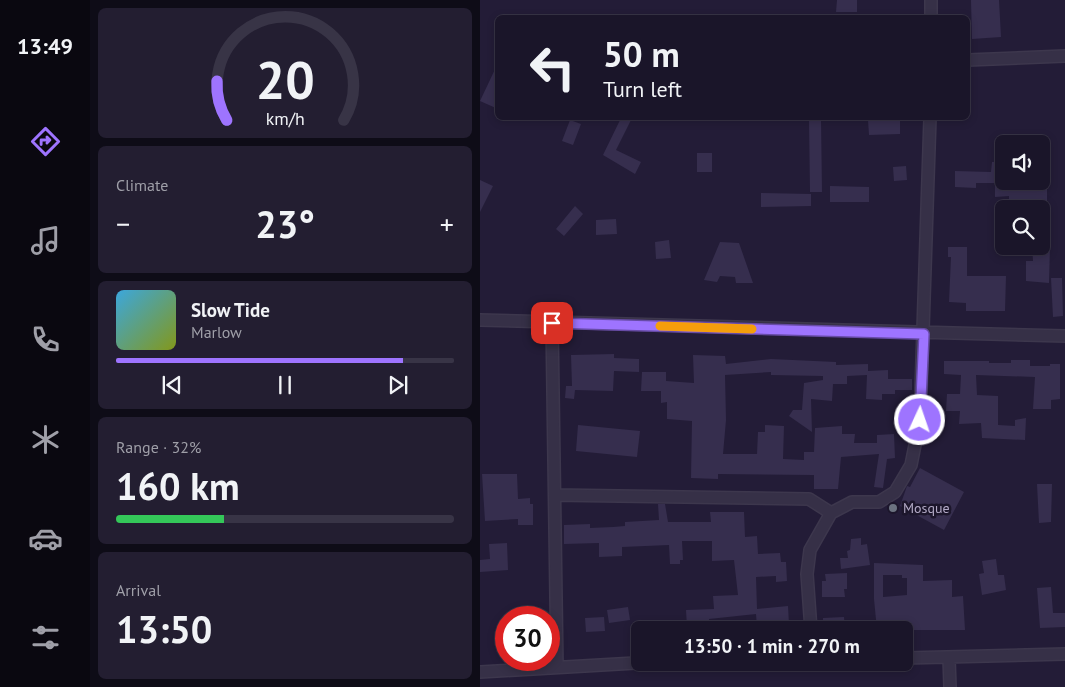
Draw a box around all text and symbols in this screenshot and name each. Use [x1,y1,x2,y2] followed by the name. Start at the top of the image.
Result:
[603,31,680,77] text: 50 m
[17,32,73,60] text: 13:49
[520,35,585,100] icon: left
[256,46,314,113] text: 20
[603,75,682,103] text: Turn left
[265,107,305,130] text: km/h
[28,124,63,159] icon: directions
[995,135,1050,255] map controls
[995,135,1050,190] button: sound
[116,175,168,195] text: Climate
[255,199,315,248] text: 23°
[995,200,1050,255] button: search
[116,205,130,242] text: −
[440,205,454,242] text: +
[28,223,63,258] icon: music
[191,298,270,322] text: Slow Tide
[531,302,573,344] pin
[538,309,566,337] icon: arrive
[28,322,63,357] icon: phone
[191,322,242,342] text: Marlow
[158,371,186,399] icon: previous
[271,371,299,399] icon: pause
[384,371,412,399] icon: next
[893,393,945,445] position arrow
[28,422,63,457] icon: climate
[116,437,201,457] text: Range · 32%
[116,461,240,510] text: 160 km
[903,499,950,517] place label: Mosque
[887,502,899,514] marker: Mosque
[28,521,63,556] icon: car
[116,580,161,600] text: Arrival
[116,604,212,653] text: 13:50
[495,606,560,671] speed limit sign: 30
[28,620,63,655] icon: filters
[684,634,860,658] text: 13:50 · 1 min · 270 m

